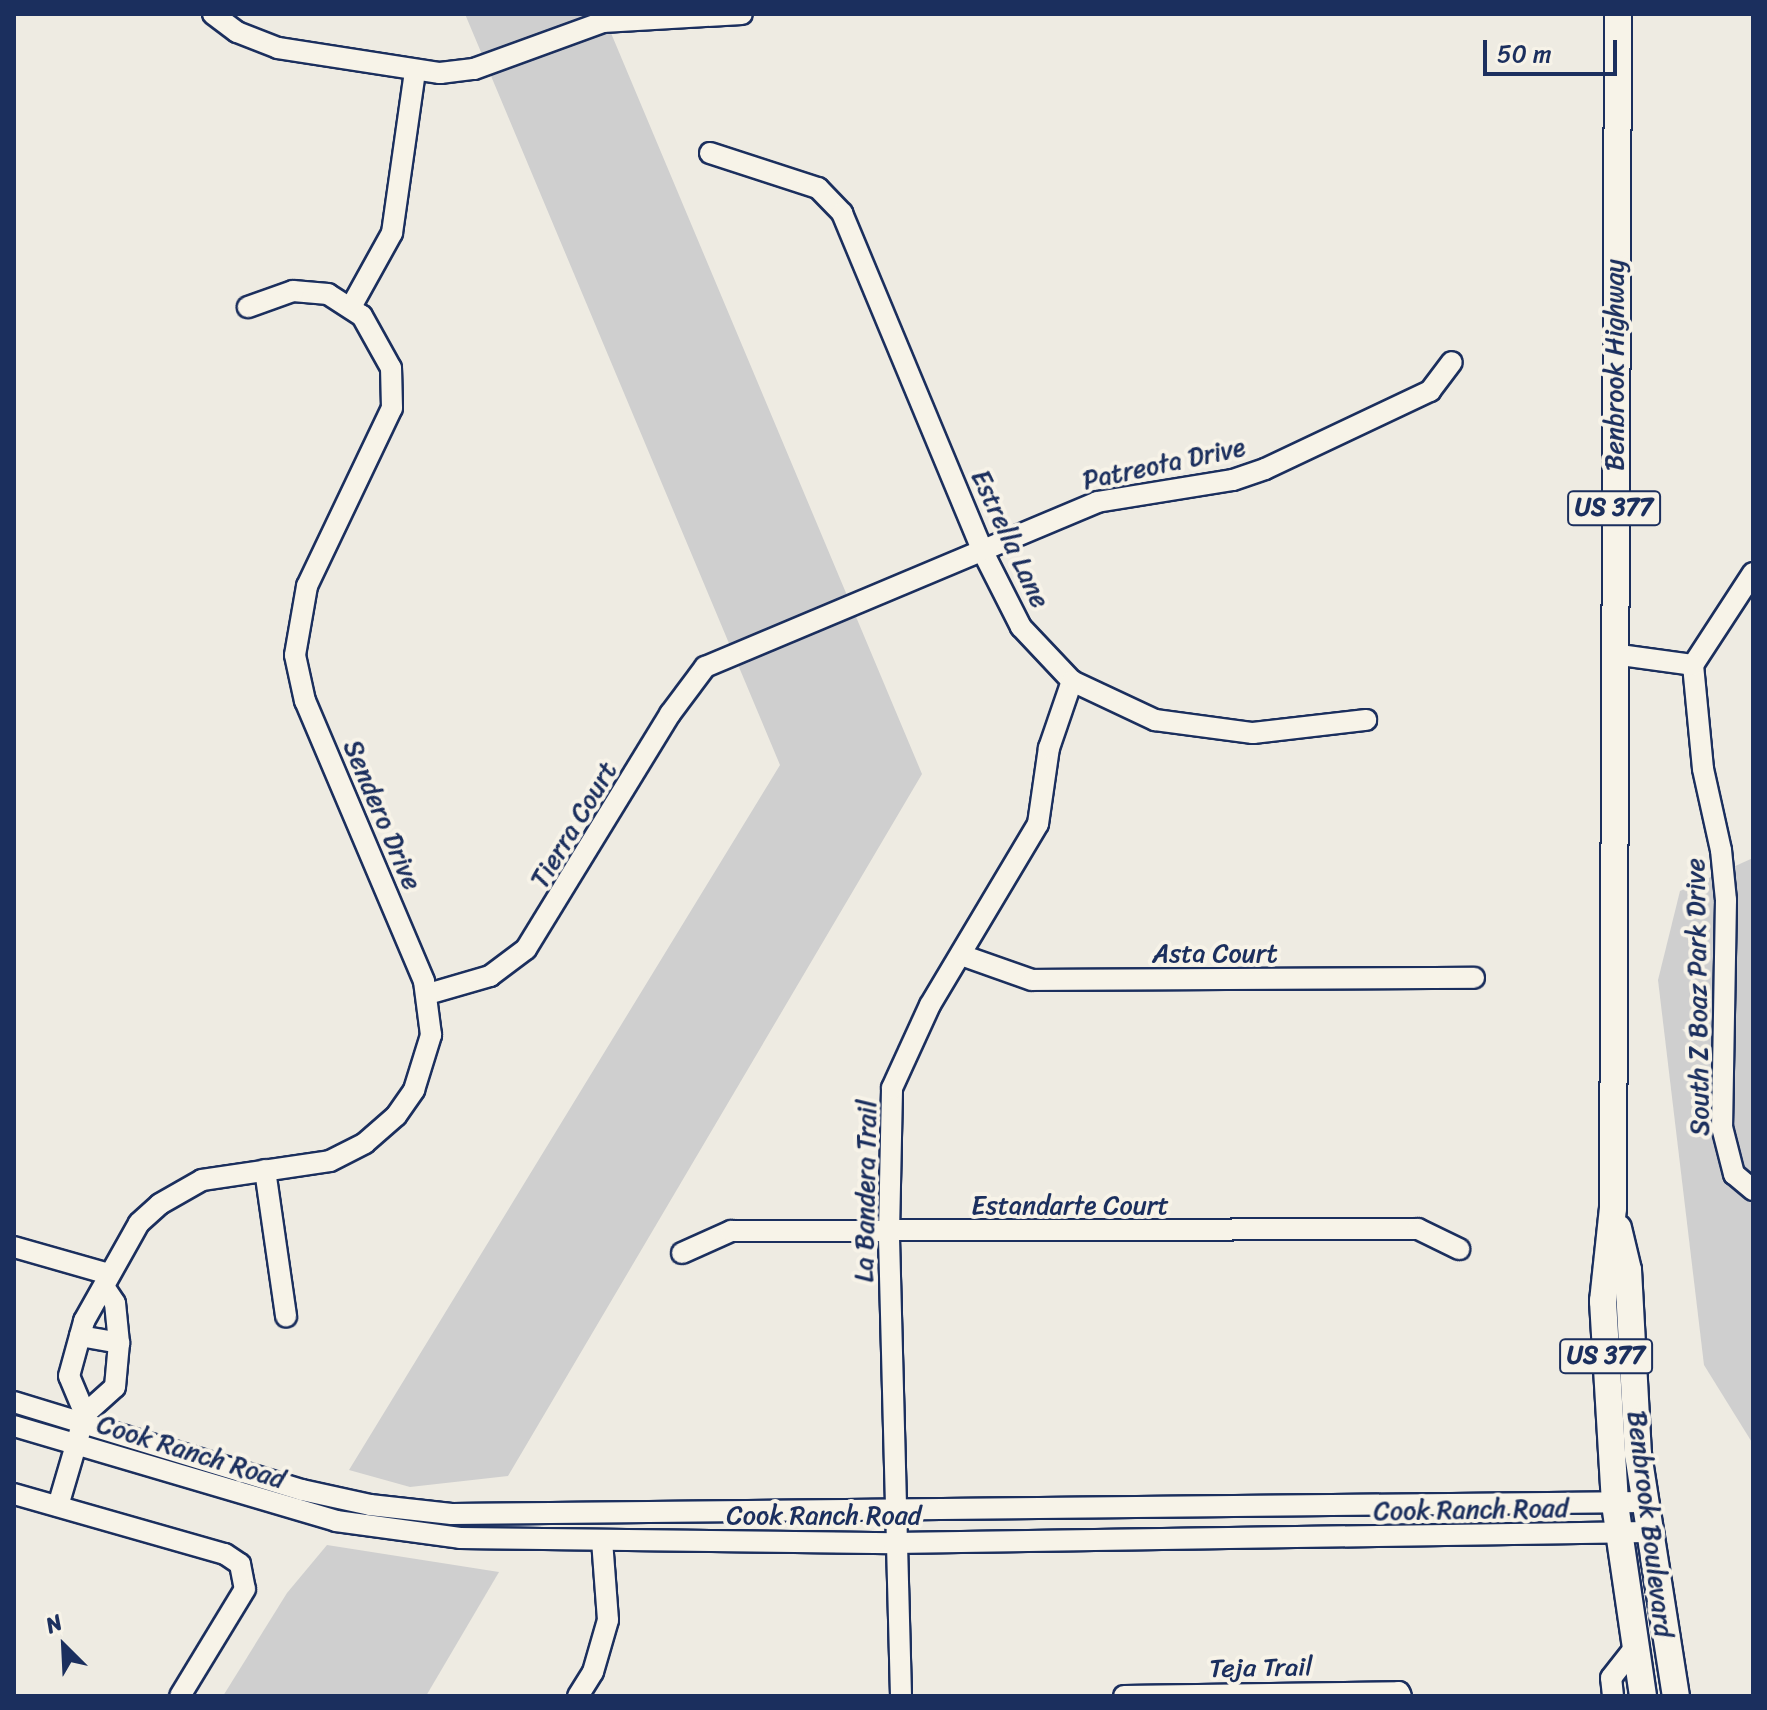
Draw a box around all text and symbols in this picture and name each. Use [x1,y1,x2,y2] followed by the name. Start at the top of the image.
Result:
[1487,24,1621,74] scale bar
[1497,33,1552,75] text: 50 m
[1599,259,1631,471] street label: Benbrook Highway
[1079,431,1249,497] street label: Patreota Drive
[964,465,1056,613] street label: Estrella Lane
[1566,488,1662,528] road number: US 377
[336,735,428,895] street label: Sendero Drive
[524,756,624,894] street label: Tierra Court
[1680,858,1716,1136] street label: South Z Boaz Park Drive
[1152,938,1278,970] street label: Asta Court
[849,1099,883,1283] street label: La Bandera Trail
[971,1190,1169,1222] street label: Estandarte Court
[1558,1336,1654,1376] road number: US 377
[93,1409,289,1495] street label: Cook Ranch Road
[1621,1409,1679,1639] street label: Benbrook Boulevard
[1373,1493,1569,1527] street label: Cook Ranch Road
[726,1500,922,1532] street label: Cook Ranch Road
[39,1603,69,1645] text: N
[24,1606,104,1686] north arrow
[1209,1651,1313,1685] street label: Teja Trail

